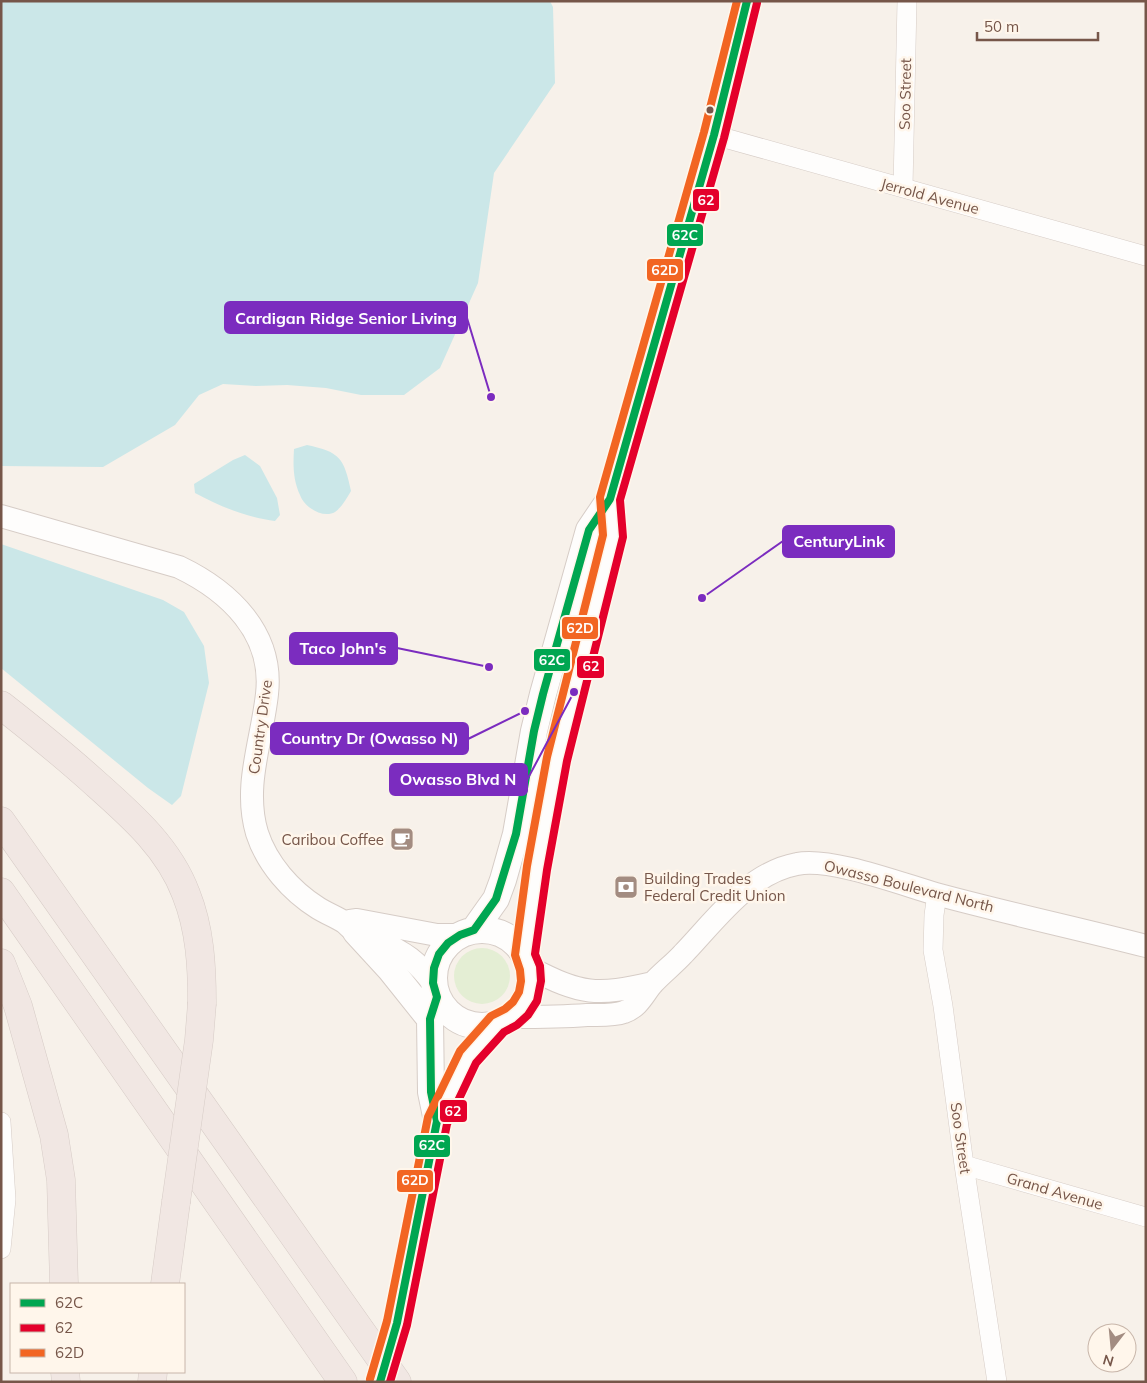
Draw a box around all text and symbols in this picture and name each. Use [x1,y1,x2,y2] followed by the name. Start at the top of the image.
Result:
[977,10,1098,42] scale bar
[984,17,1019,36] text: 50 m
[895,58,915,130] street label: Soo Street
[705,105,715,115] unlabelled marker
[879,174,981,218] street label: Jerrold Avenue
[692,188,720,212] line badge: 62
[698,191,714,209] text: 62
[666,223,704,247] line badge: 62C
[672,226,698,244] text: 62C
[646,258,684,282] line badge: 62D
[651,261,679,279] text: 62D
[225,302,467,333] callout: Cardigan Ridge Senior Living
[235,308,457,328] text: Cardigan Ridge Senior Living
[783,526,894,557] callout: CenturyLink
[793,531,886,551] text: CenturyLink
[561,616,599,640] line badge: 62D
[566,619,594,637] text: 62D
[290,633,397,664] callout: Taco John's
[300,638,386,658] text: Taco John's
[533,648,571,672] line badge: 62C
[539,651,565,669] text: 62C
[576,655,605,679] line badge: 62
[583,657,599,675] text: 62
[244,679,276,775] street label: Country Drive
[271,723,468,754] callout: Country Dr (Owasso N)
[281,728,459,748] text: Country Dr (Owasso N)
[390,764,527,795] callout: Owasso Blvd N
[400,769,516,789] text: Owasso Blvd N
[389,826,415,852] cafe icon: Caribou Coffee
[282,830,384,849] place label: Caribou Coffee
[822,856,996,916] street label: Owasso Boulevard North
[644,869,786,905] place label: Building Trades Federal Credit Union
[613,874,639,900] bank icon: Building Trades Federal Credit Union
[439,1099,468,1123] line badge: 62
[947,1101,975,1175] street label: Soo Street
[445,1102,461,1120] text: 62
[413,1134,451,1158] line badge: 62C
[419,1136,445,1154] text: 62C
[1005,1168,1105,1214] street label: Grand Avenue
[396,1169,434,1193] line badge: 62D
[401,1171,429,1189] text: 62D
[10,1283,185,1373] legend
[55,1293,83,1312] text: 62C
[55,1318,73,1337] text: 62
[1087,1323,1137,1373] north arrow
[55,1343,84,1362] text: 62D
[1101,1350,1116,1371] text: N

